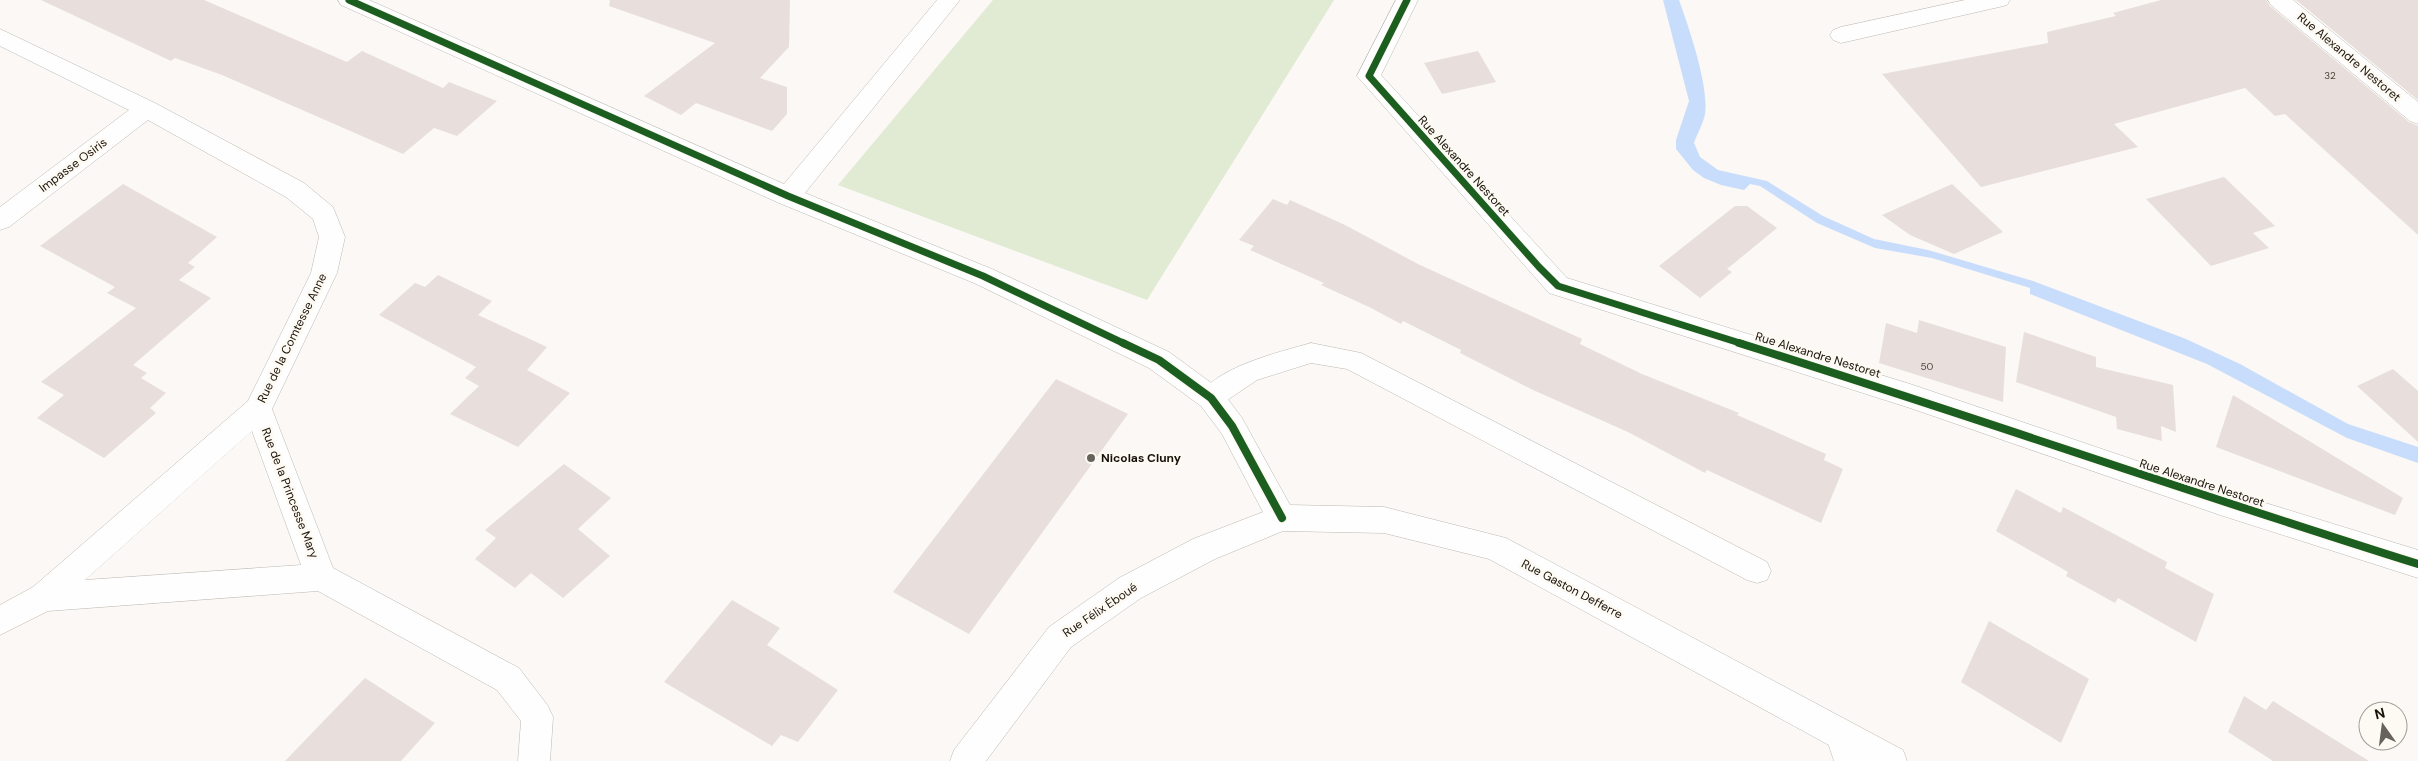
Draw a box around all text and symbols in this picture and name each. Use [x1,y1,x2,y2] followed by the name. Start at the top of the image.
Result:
[2294,9,2404,105] street label: Rue Alexandre Nestoret
[2324,69,2336,82] house number: 32
[1414,112,1514,220] street label: Rue Alexandre Nestoret
[36,134,110,196] street label: Impasse Osiris
[254,270,330,405] street label: Rue de la Comtesse Anne
[1753,328,1883,382] street label: Rue Alexandre Nestoret
[1921,360,1934,373] house number: 50
[258,425,322,561] street label: Rue de la Princesse Mary
[1101,450,1182,466] place label: Nicolas Cluny
[1085,452,1097,464] marker: Nicolas Cluny
[2138,455,2267,511] street label: Rue Alexandre Nestoret
[1519,556,1626,623] street label: Rue Gaston Defferre
[1060,579,1141,641] street label: Rue Félix Éboué
[2358,701,2408,751] north arrow
[2373,703,2387,723] text: N

